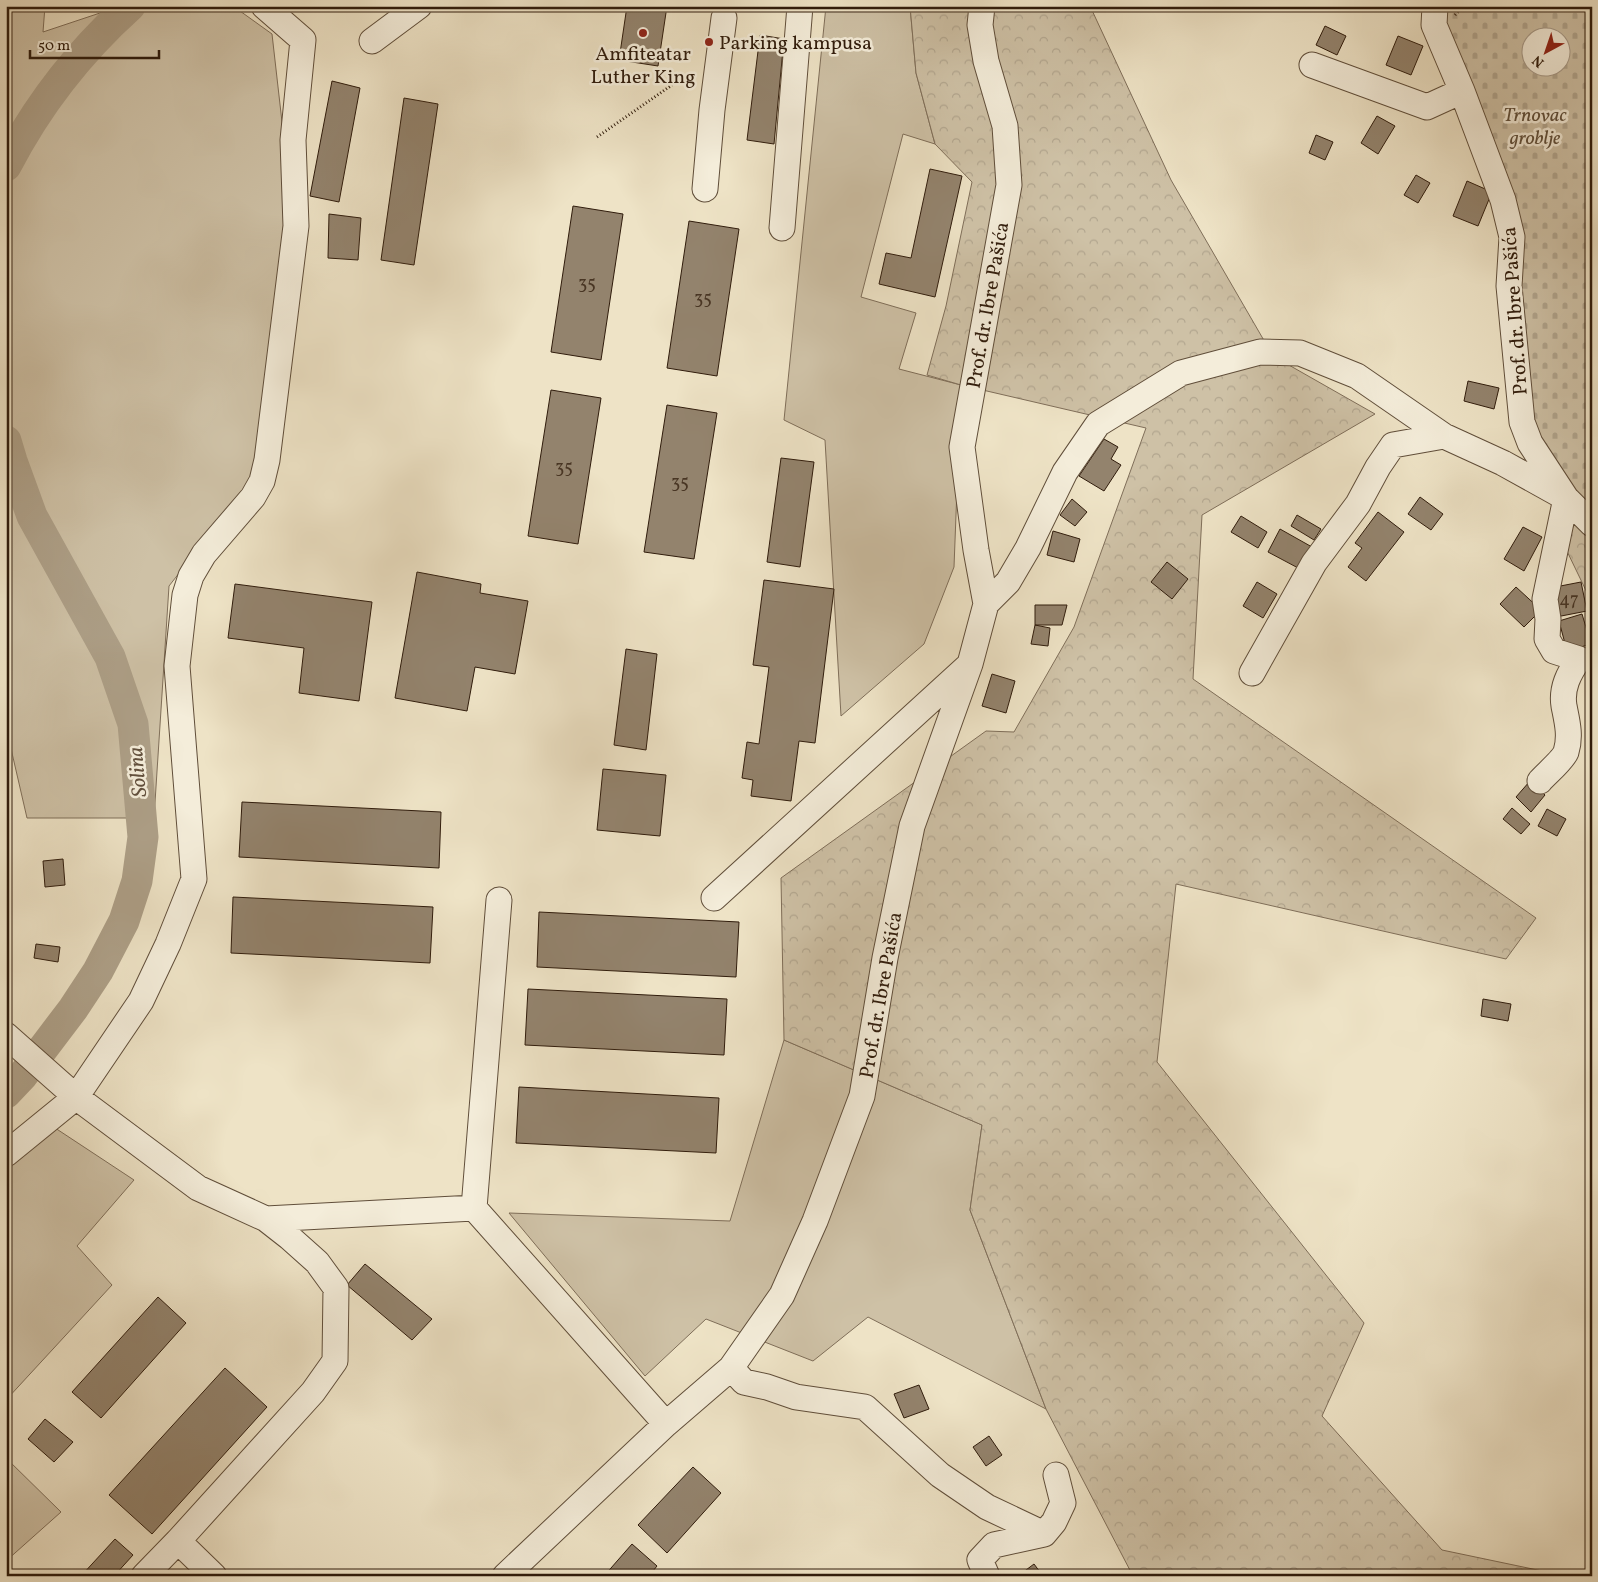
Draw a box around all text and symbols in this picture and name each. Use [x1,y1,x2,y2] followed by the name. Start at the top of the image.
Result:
[637,27,649,39] marker: Amfiteatar Luther King
[30,28,159,60] scale bar
[1520,28,1570,78] north arrow
[719,30,872,58] place label: Parking kampusa
[38,36,70,57] text: 50 m
[703,36,715,48] marker: Parking kampusa
[590,41,696,92] place label: Amfiteatar Luther King
[1529,50,1549,71] text: N
[1503,102,1567,153] park label: Trnovac groblje
[961,220,1017,391] street label: Prof. dr. Ibre Pašića
[1496,226,1536,396] street label: Prof. dr. Ibre Pašića
[578,272,596,297] house number: 35
[694,287,712,312] house number: 35
[555,456,573,481] house number: 35
[671,471,689,496] house number: 35
[1559,588,1579,613] house number: 47
[122,745,155,798] water label: Solina
[854,910,910,1081] street label: Prof. dr. Ibre Pašića

